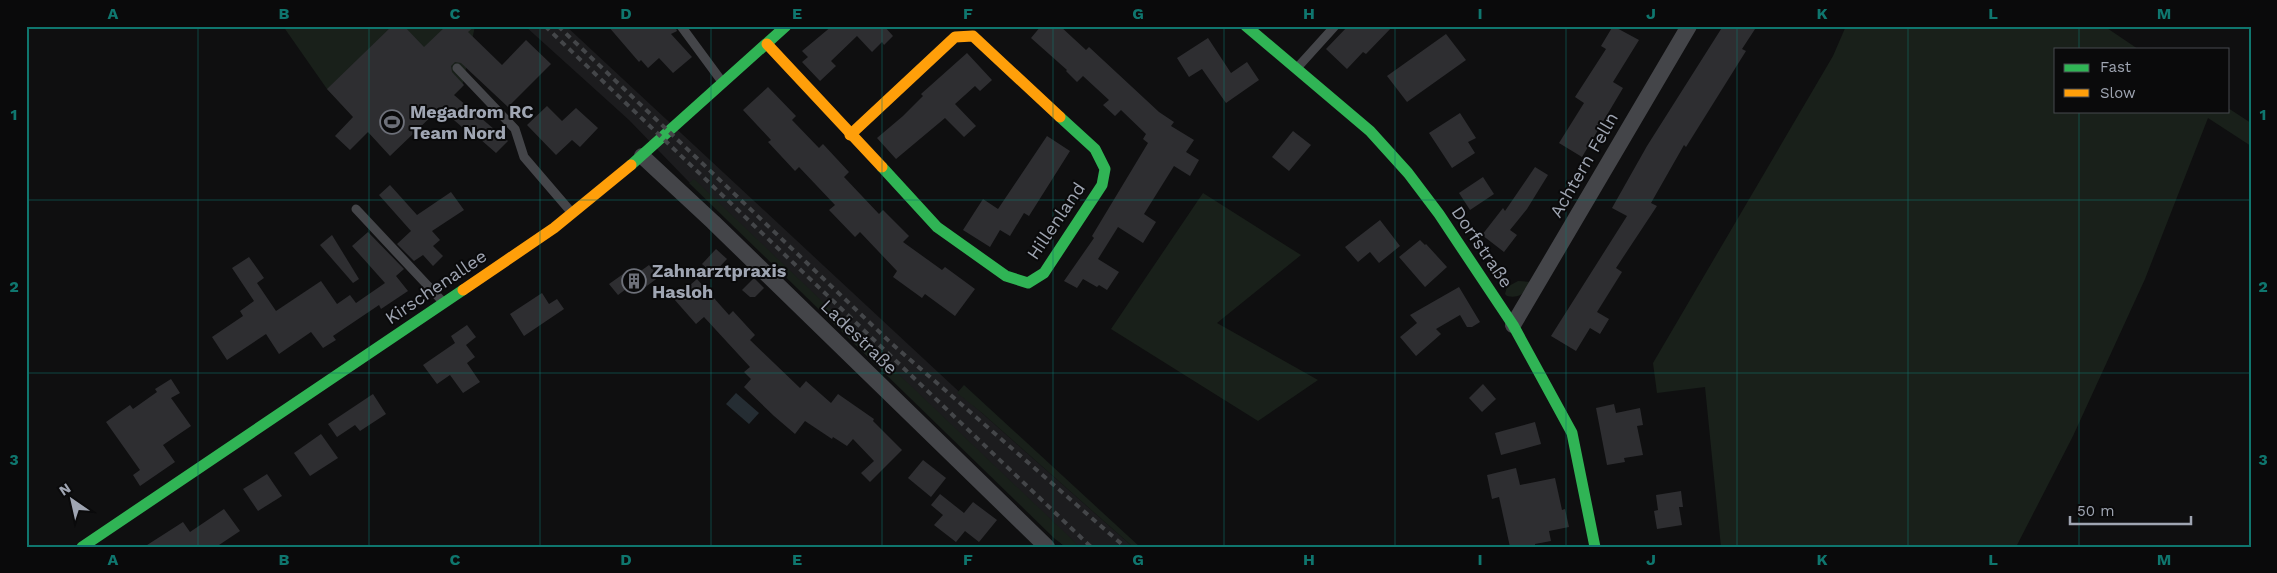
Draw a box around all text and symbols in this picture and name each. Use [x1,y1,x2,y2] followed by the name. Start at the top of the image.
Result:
[108,4,119,23] text: A
[279,4,290,23] text: B
[450,4,461,23] text: C
[620,4,632,23] text: D
[792,4,802,23] text: E
[963,4,973,23] text: F
[1132,4,1144,23] text: G
[1303,4,1315,23] text: H
[1477,4,1483,23] text: I
[1646,4,1656,23] text: J
[1816,4,1828,23] text: K
[1988,4,1998,23] text: L
[2157,4,2171,23] text: M
[2054,48,2230,112] legend
[2100,58,2132,76] text: Fast
[2100,84,2136,102] text: Slow
[410,101,534,143] place label: Megadrom RC Team Nord
[11,105,17,124] text: 1
[2260,105,2266,124] text: 1
[1545,108,1622,221] street label: Achtern Felln
[379,109,405,135] sports icon: Megadrom RC Team Nord
[1022,178,1089,263] street label: Hillenland
[1447,202,1517,292] street label: Dorfstraße
[381,245,490,328] street label: Kirschenallee
[652,260,787,302] place label: Zahnarztpraxis Hasloh
[621,268,647,294] building icon: Zahnarztpraxis Hasloh
[9,277,19,296] text: 2
[2258,277,2268,296] text: 2
[817,295,902,378] street label: Ladestraße
[9,450,19,469] text: 3
[2258,450,2268,469] text: 3
[48,476,98,526] north arrow
[56,480,74,499] text: N
[2070,493,2191,525] scale bar
[2077,502,2114,520] text: 50 m
[108,550,119,569] text: A
[279,550,290,569] text: B
[450,550,461,569] text: C
[620,550,632,569] text: D
[792,550,802,569] text: E
[963,550,973,569] text: F
[1132,550,1144,569] text: G
[1303,550,1315,569] text: H
[1477,550,1483,569] text: I
[1646,550,1656,569] text: J
[1816,550,1828,569] text: K
[1988,550,1998,569] text: L
[2157,550,2171,569] text: M

